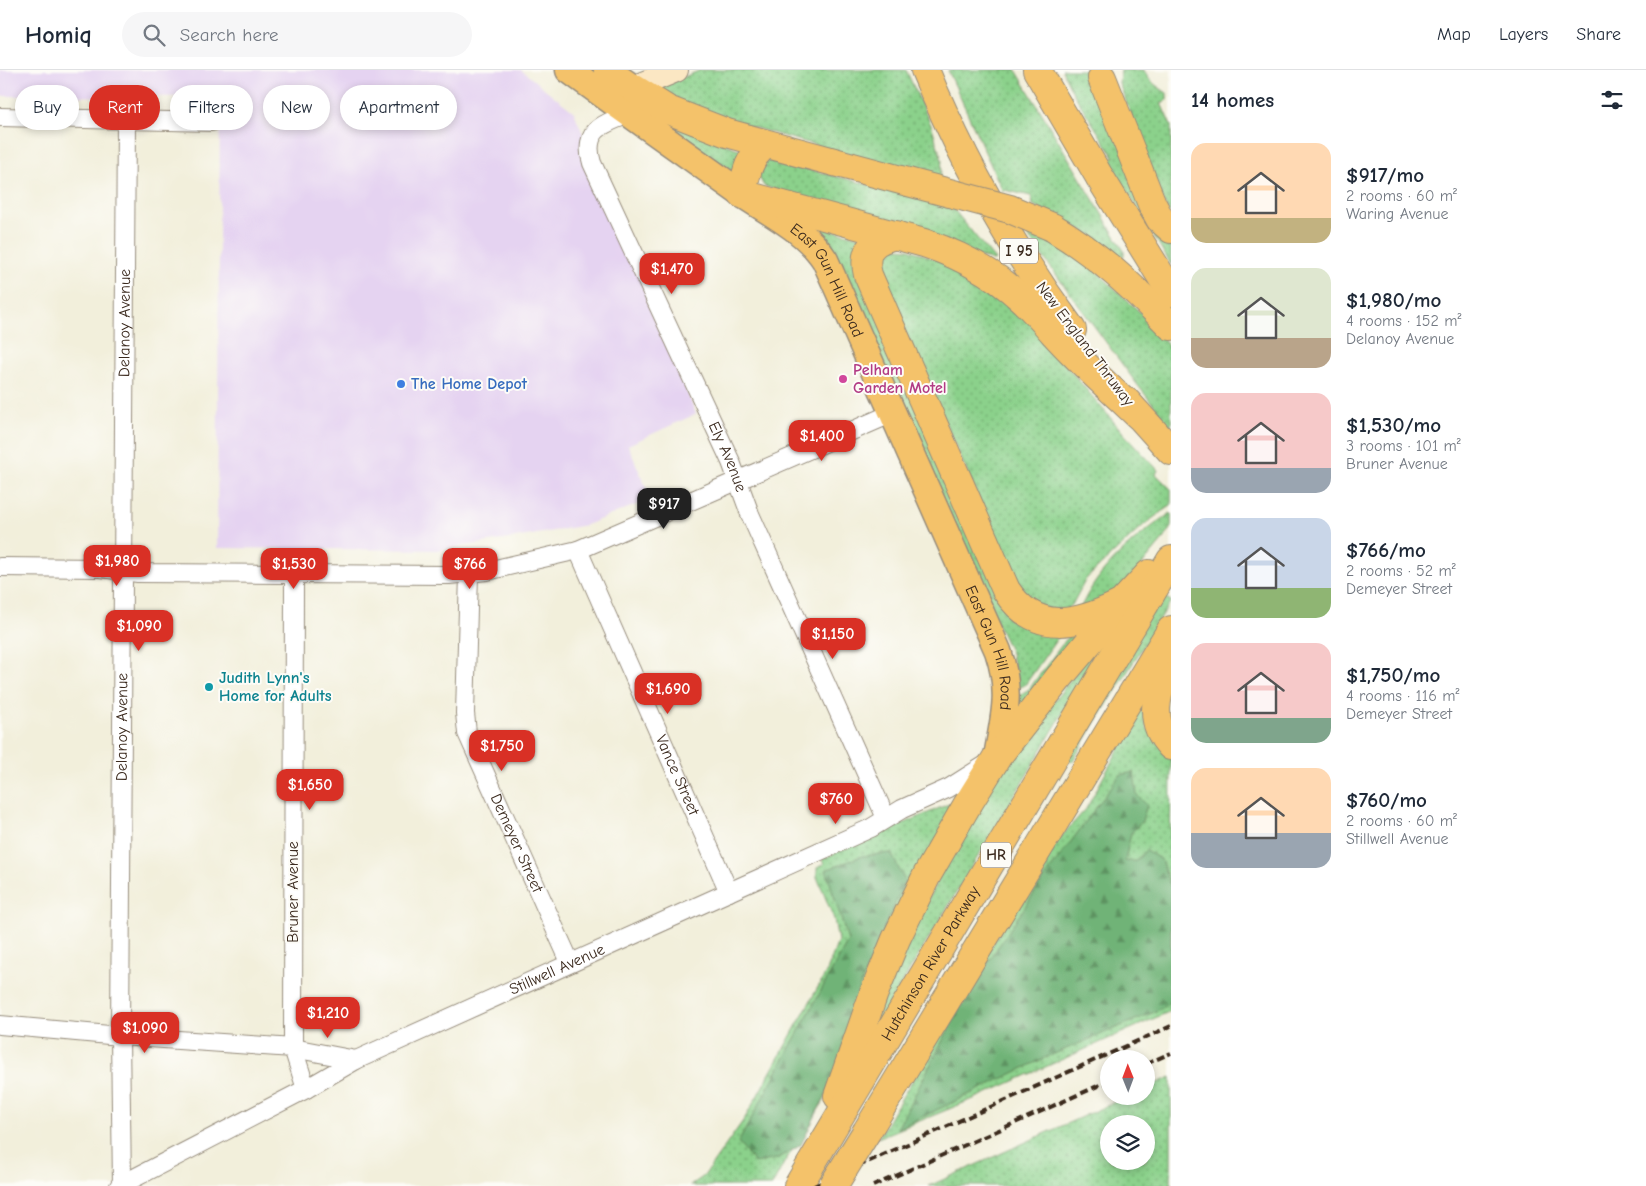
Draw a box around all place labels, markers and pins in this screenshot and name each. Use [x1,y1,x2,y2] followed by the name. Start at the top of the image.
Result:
[631,252,713,295] pin: $1,470
[853,361,947,397] place label: Pelham Garden Motel
[837,373,849,385] marker: Pelham Garden Motel
[411,375,528,393] place label: The Home Depot
[395,378,407,390] marker: The Home Depot
[781,420,863,462] pin: $1,400
[634,488,694,530] pin: $917
[76,544,158,587] pin: $1,980
[253,548,335,590] pin: $1,530
[440,548,500,590] pin: $766
[98,610,180,652] pin: $1,090
[792,618,874,660] pin: $1,150
[219,669,332,705] place label: Judith Lynn's Home for Adults
[627,672,709,715] pin: $1,690
[203,681,215,693] marker: Judith Lynn's Home for Adults
[461,730,543,772] pin: $1,750
[269,768,351,811] pin: $1,650
[806,782,866,825] pin: $760
[287,996,369,1039] pin: $1,210
[104,1012,186,1054] pin: $1,090

